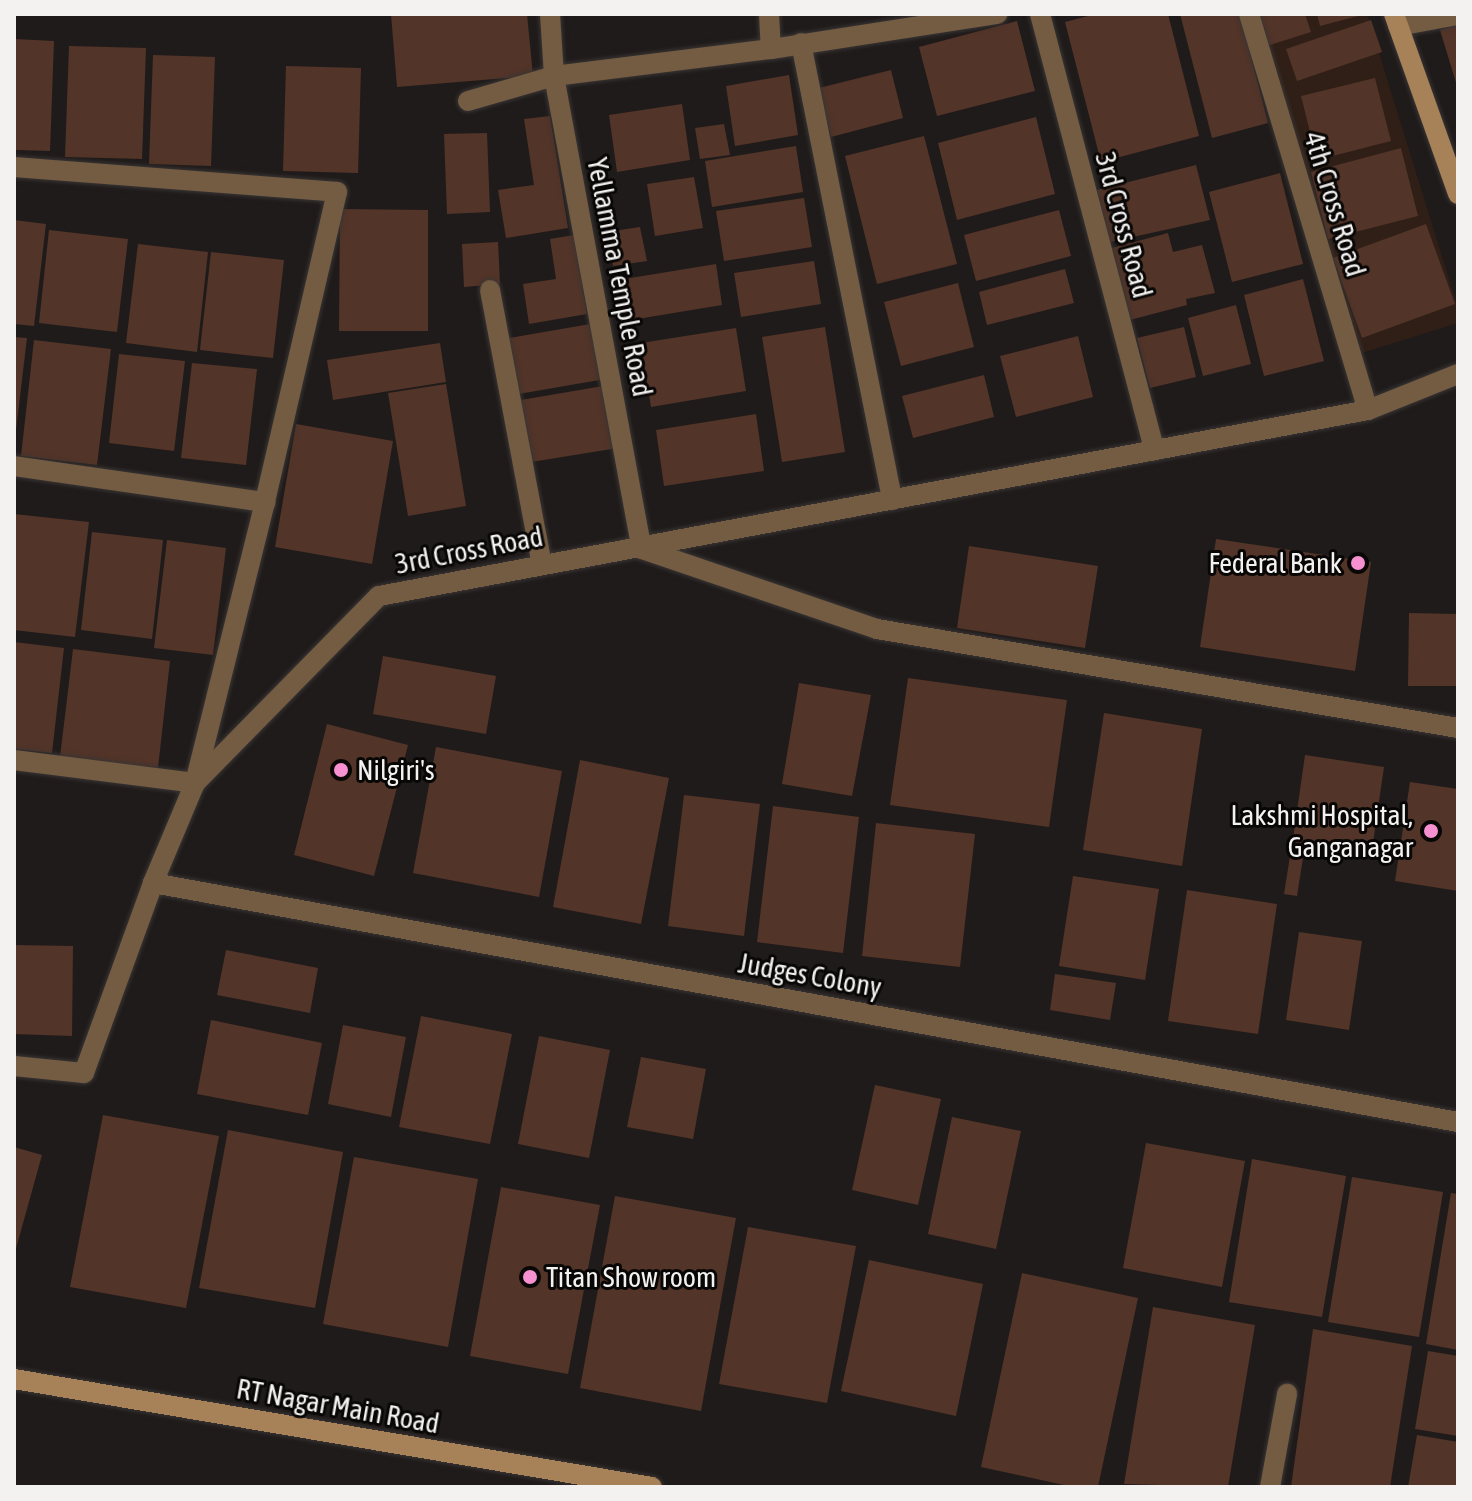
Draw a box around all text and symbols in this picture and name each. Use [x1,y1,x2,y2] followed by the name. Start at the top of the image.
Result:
[1297,128,1373,280] street label: 4th Cross Road
[1088,148,1160,302] street label: 3rd Cross Road
[580,155,660,399] street label: Yellamma Temple Road
[392,519,546,581] street label: 3rd Cross Road
[1209,546,1342,580] place label: Federal Bank
[1349,554,1367,572] marker: Federal Bank
[357,753,435,787] place label: Nilgiri's
[332,761,350,779] marker: Nilgiri's
[1230,798,1413,864] place label: Lakshmi Hospital, Ganganagar
[1420,820,1442,842] marker: Lakshmi Hospital, Ganganagar
[736,946,884,1004] street label: Judges Colony
[546,1260,716,1294] place label: Titan Show room
[521,1268,539,1286] marker: Titan Show room
[234,1372,442,1440] street label: RT Nagar Main Road

